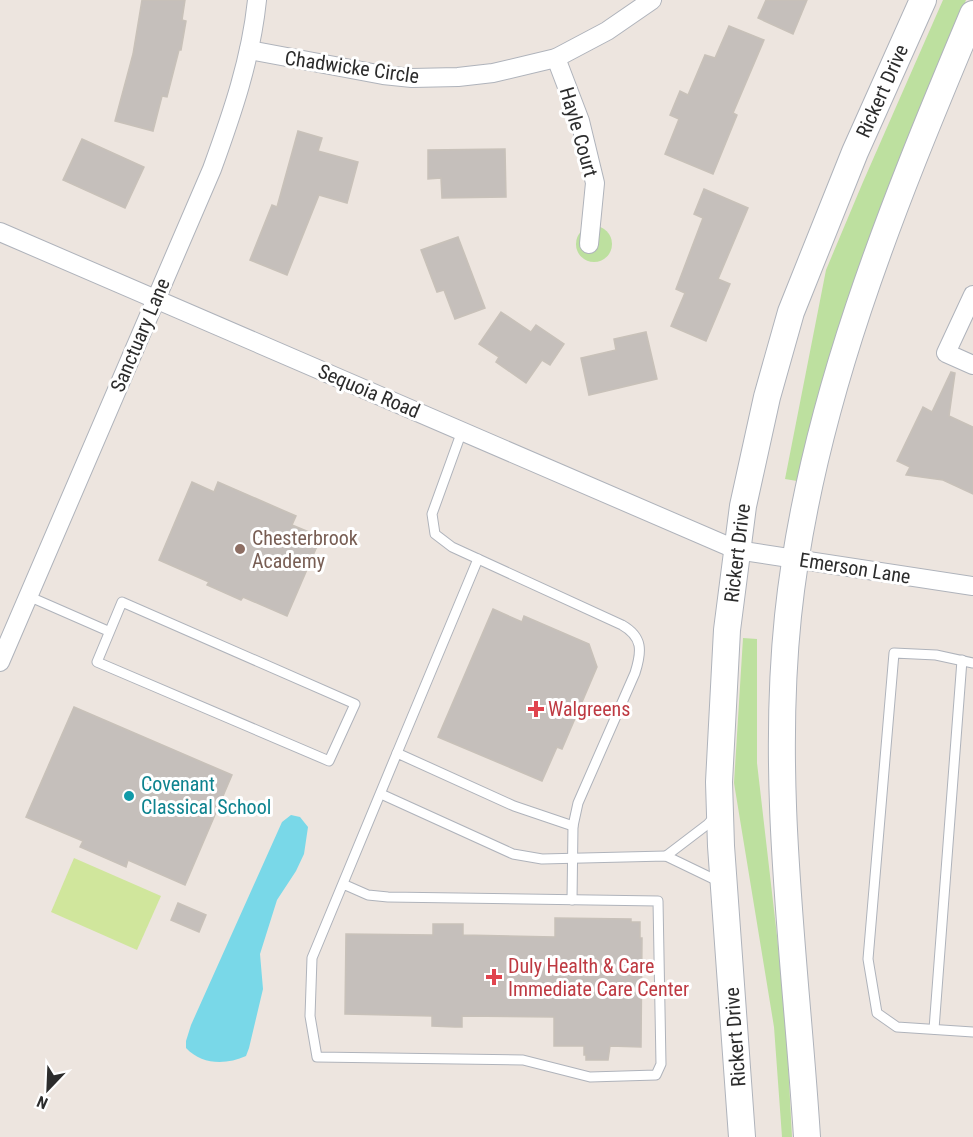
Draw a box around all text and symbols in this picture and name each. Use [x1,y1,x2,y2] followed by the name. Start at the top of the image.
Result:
[851,41,913,141] street label: Rickert Drive
[283,46,421,88] street label: Chadwicke Circle
[555,84,603,180] street label: Hayle Court
[105,274,175,396] street label: Sanctuary Lane
[314,359,424,423] street label: Sequoia Road
[719,502,755,604] street label: Rickert Drive
[252,526,358,573] place label: Chesterbrook Academy
[233,542,247,556] marker: Chesterbrook Academy
[798,547,912,589] street label: Emerson Lane
[548,697,630,721] place label: Walgreens
[529,702,543,716] marker: Walgreens
[141,772,271,819] place label: Covenant Classical School
[122,789,136,803] marker: Covenant Classical School
[508,954,689,1001] place label: Duly Health & Care Immediate Care Center
[485,968,503,986] marker: Duly Health & Care Immediate Care Center
[720,986,750,1088] street label: Rickert Drive
[18,1059,78,1119] north arrow
[34,1092,51,1113] text: N

